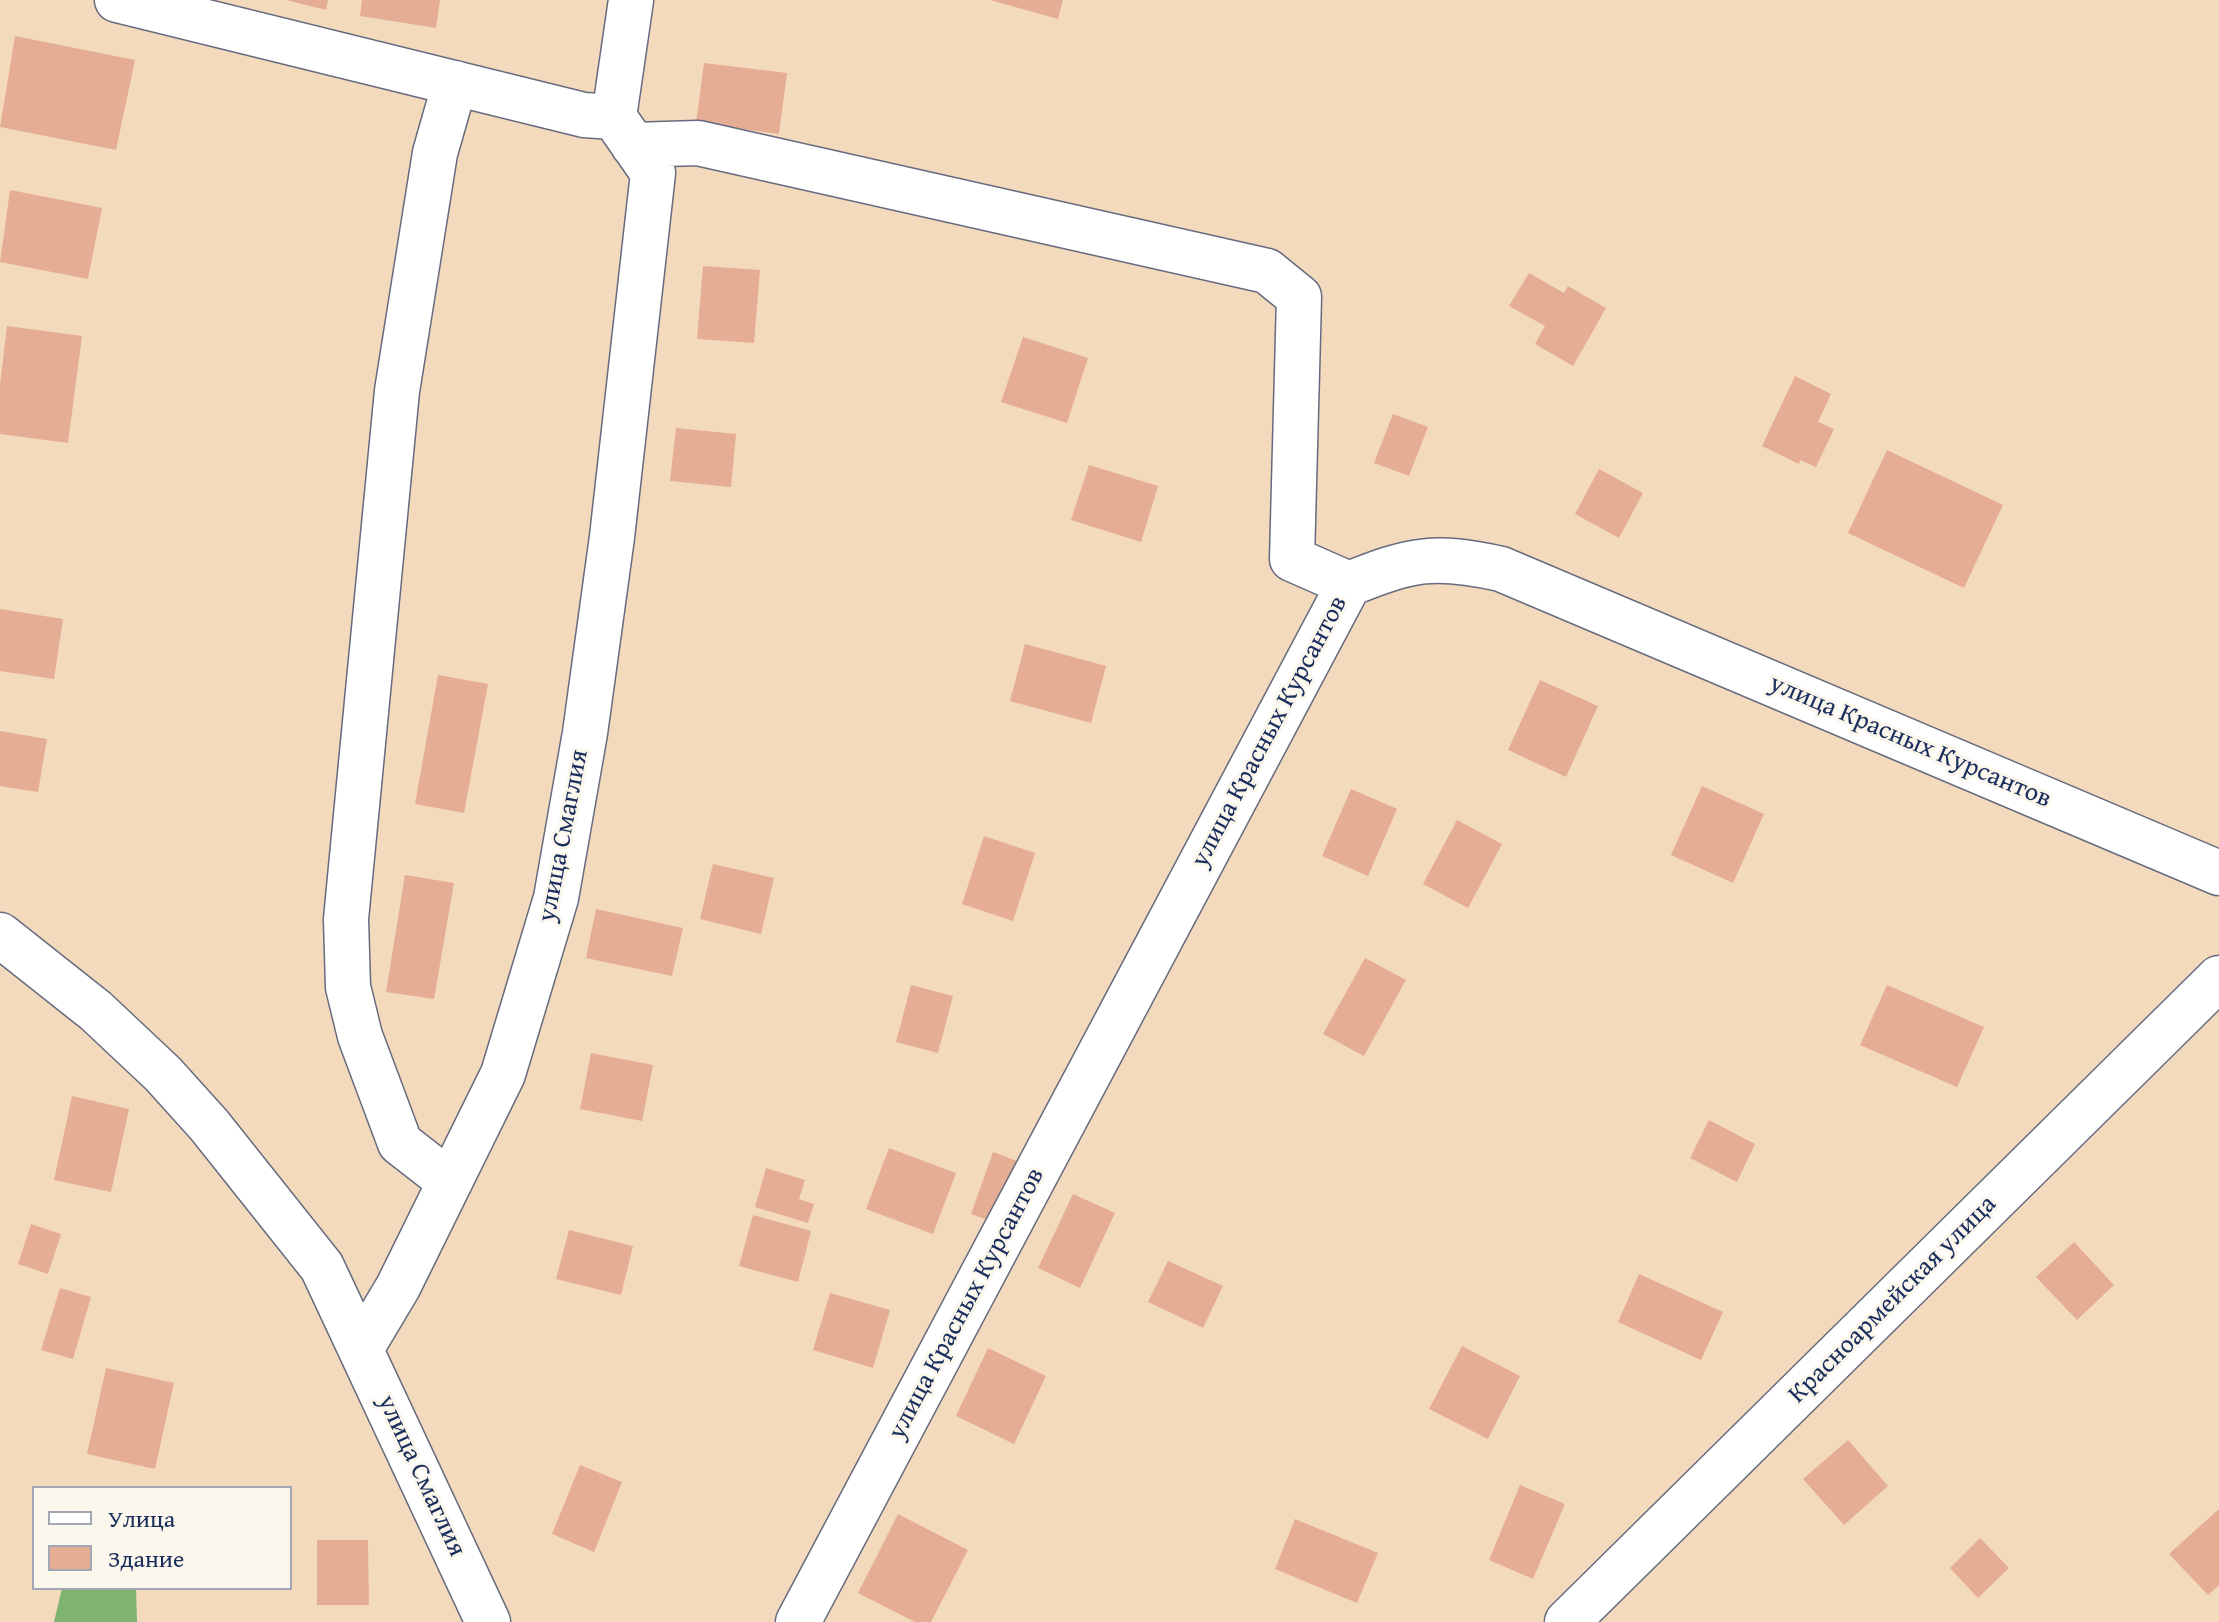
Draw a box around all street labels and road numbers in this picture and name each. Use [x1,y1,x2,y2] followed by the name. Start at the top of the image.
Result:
[1185,591,1355,873] street label: улица Красных Курсантов
[1765,668,2055,816] street label: улица Красных Курсантов
[532,747,596,925] street label: улица Смаглия
[882,1163,1052,1445] street label: улица Красных Курсантов
[1782,1189,2004,1411] street label: Красноармейская улица
[370,1390,472,1562] street label: улица Смаглия

